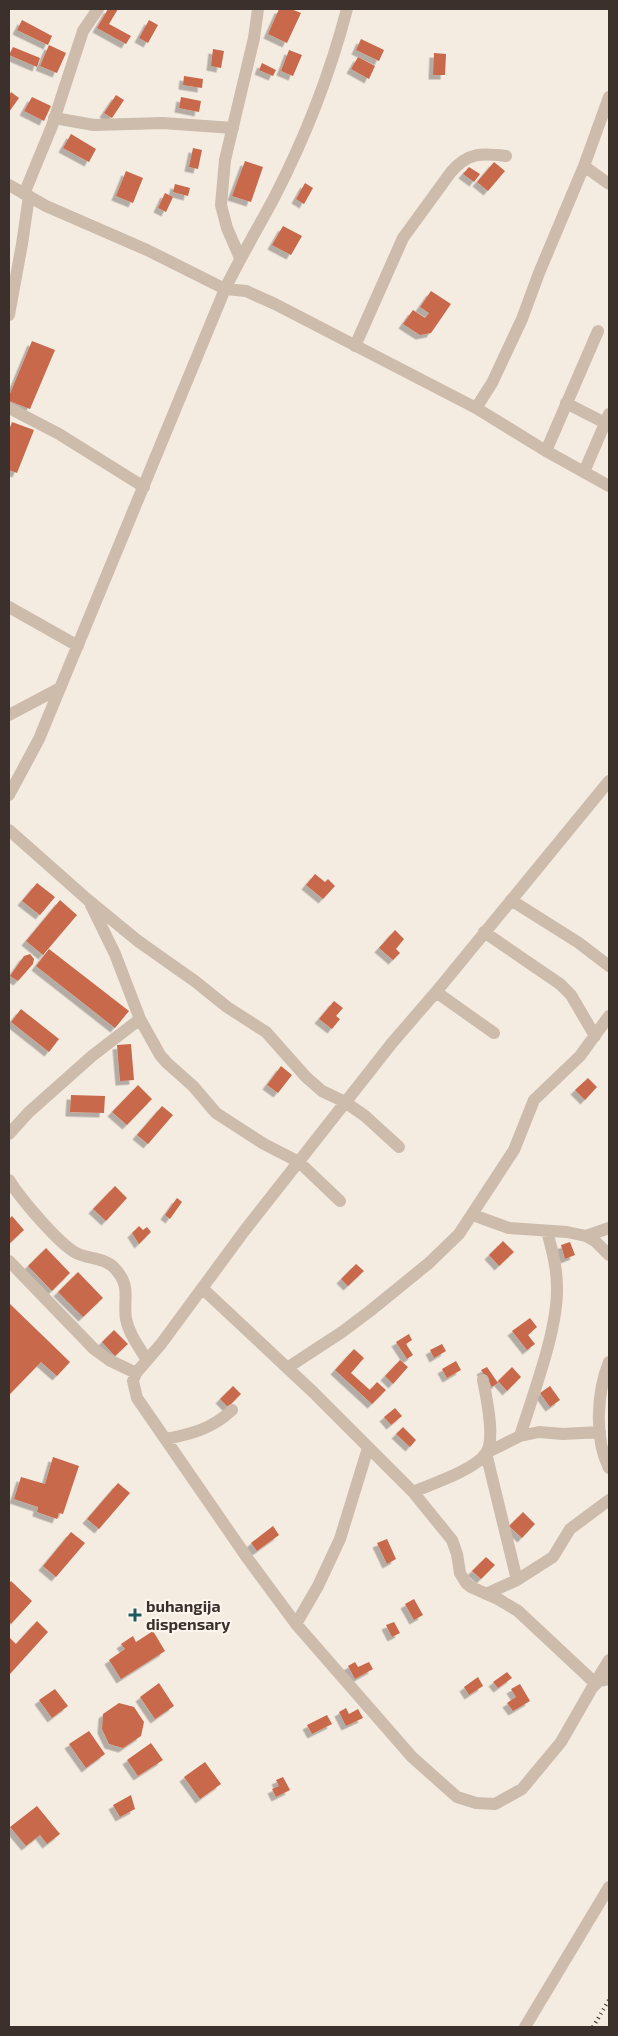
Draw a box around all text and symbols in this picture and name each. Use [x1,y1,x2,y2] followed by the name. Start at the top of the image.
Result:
[146,1596,230,1634] place label: buhangija dispensary
[128,1608,142,1622] marker: buhangija dispensary

